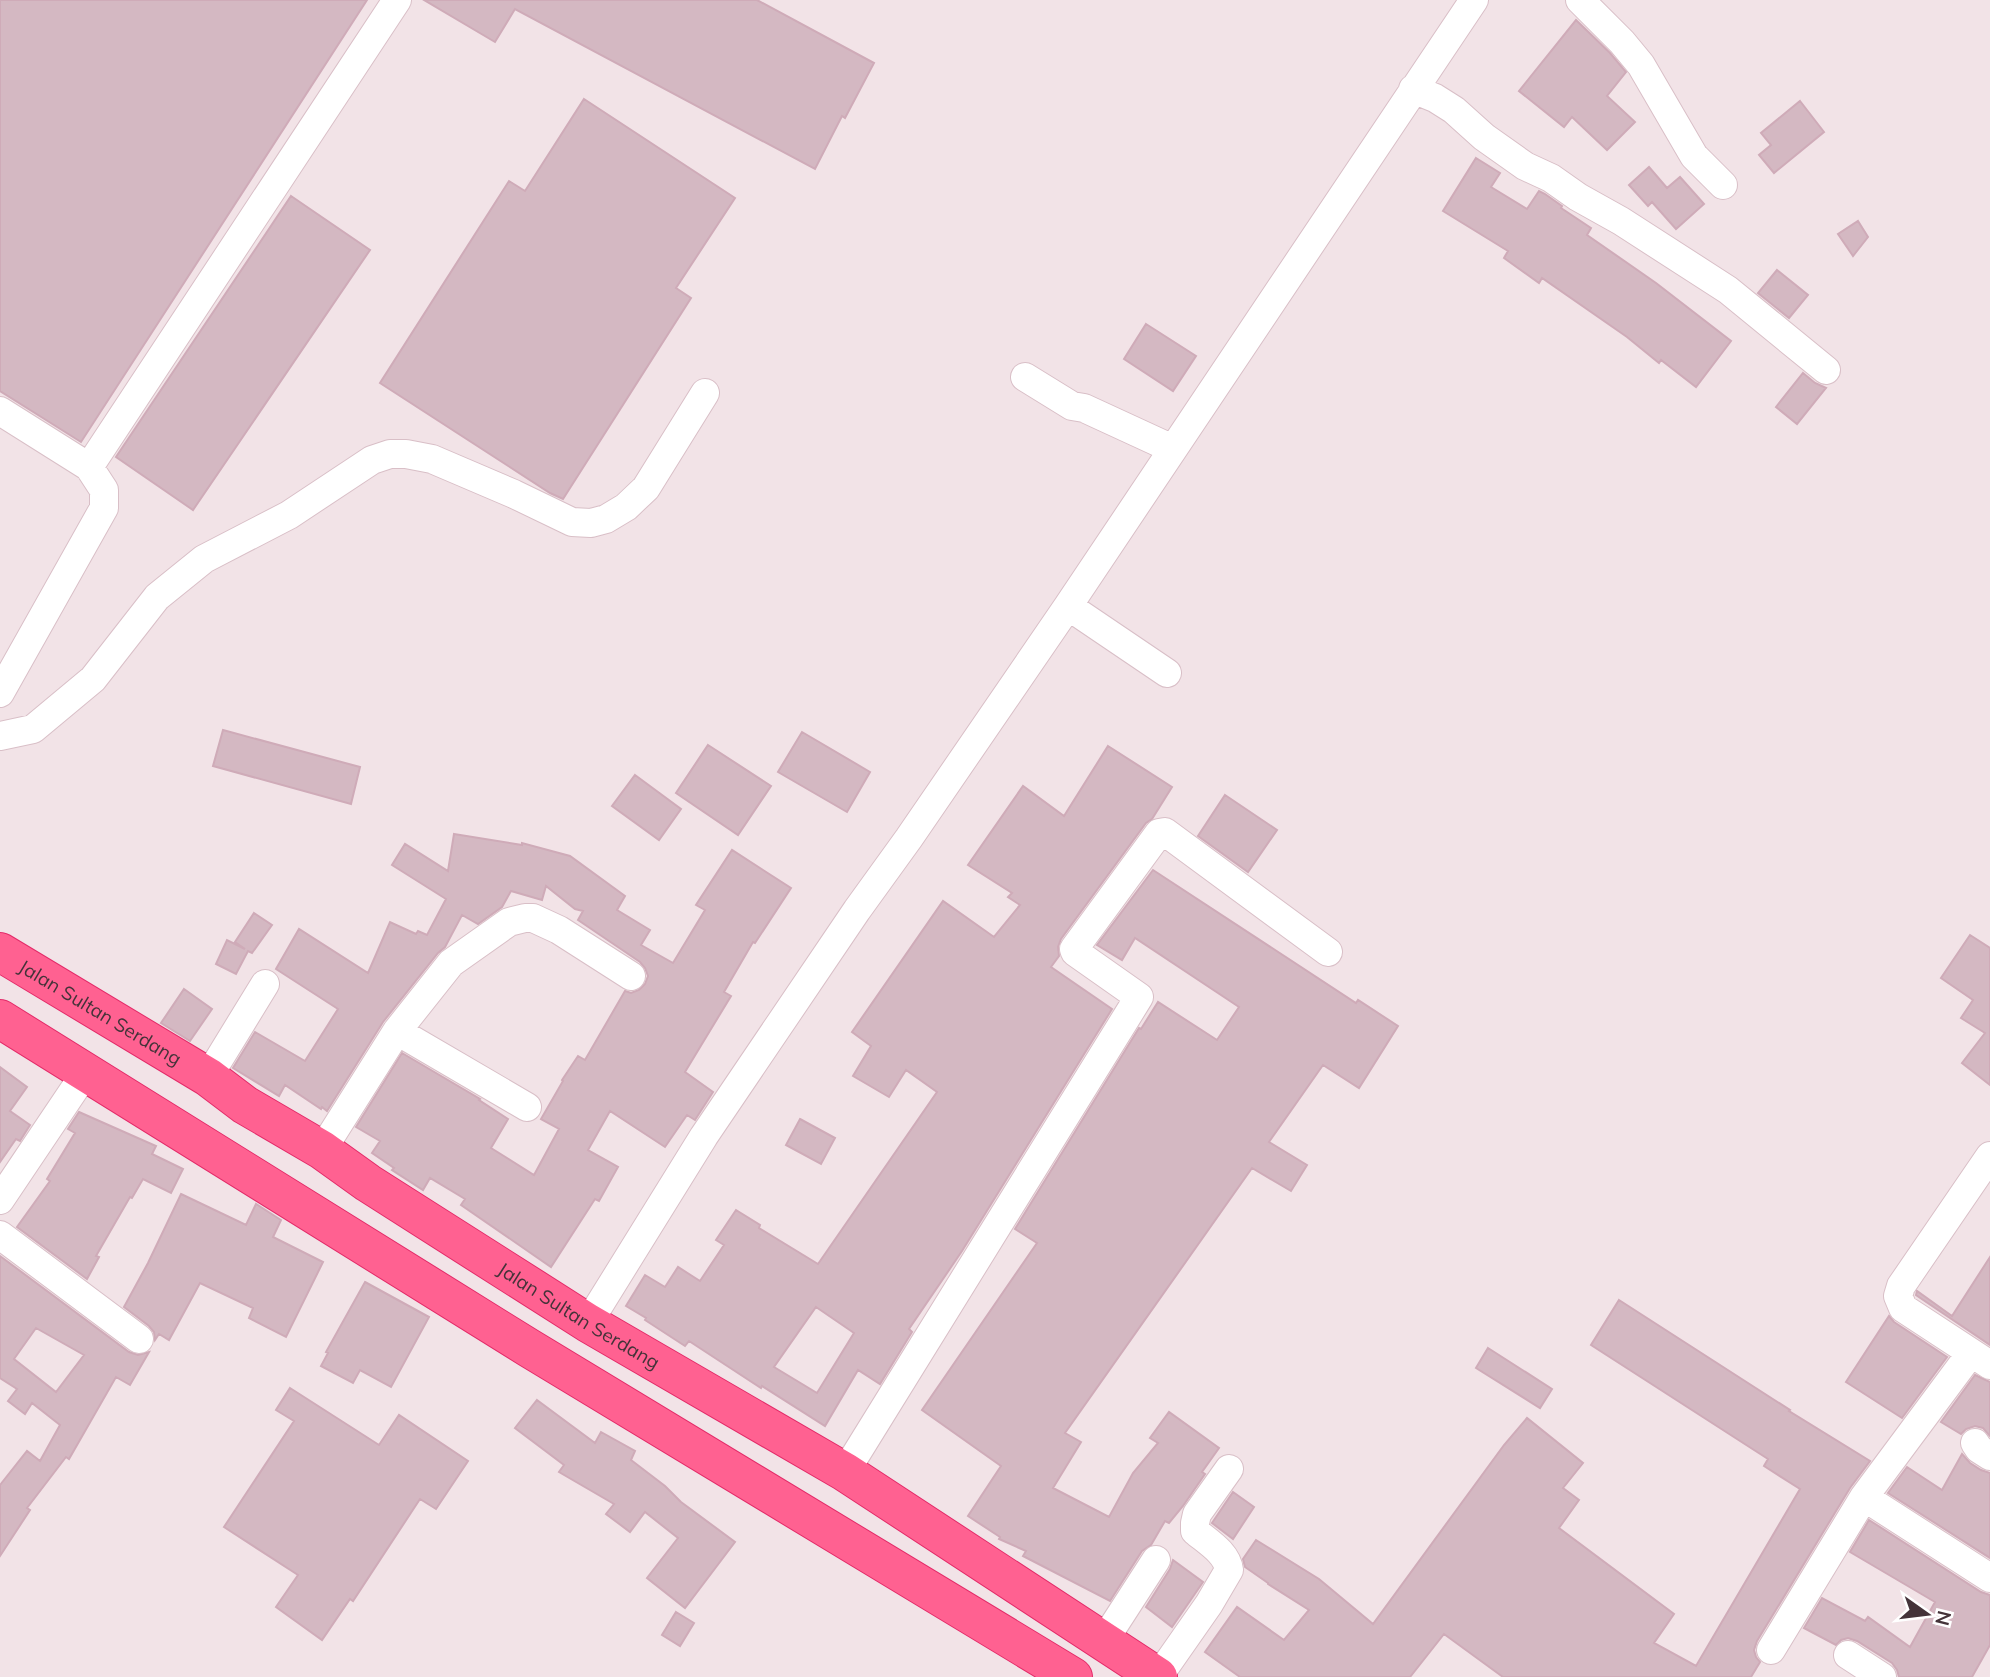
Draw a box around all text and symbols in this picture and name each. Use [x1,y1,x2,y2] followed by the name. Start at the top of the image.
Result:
[15,954,186,1070] street label: Jalan Sultan Serdang
[493,1257,664,1374] street label: Jalan Sultan Serdang
[1892,1579,1962,1649] north arrow
[1930,1608,1957,1628] text: N

